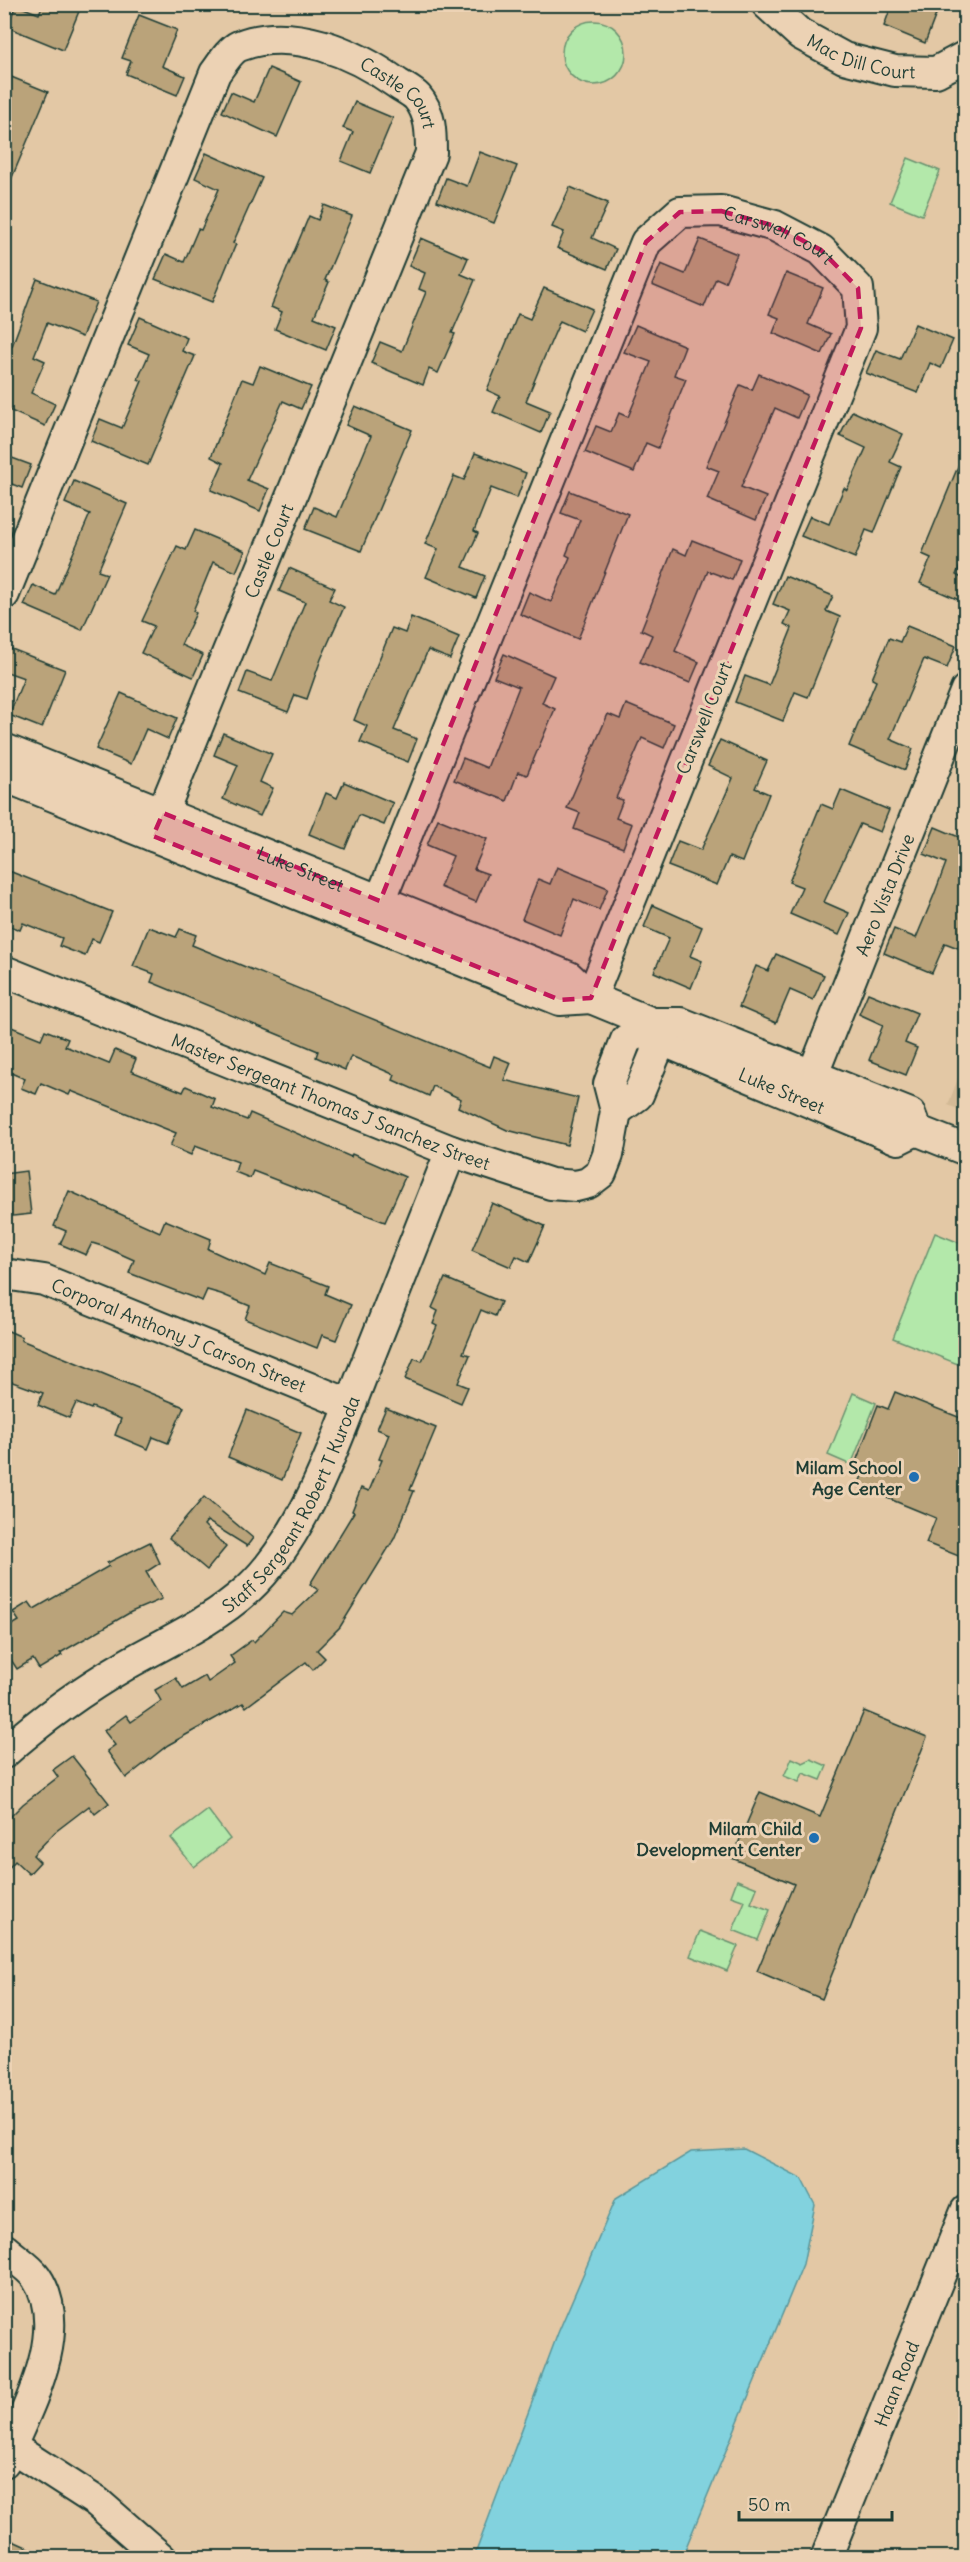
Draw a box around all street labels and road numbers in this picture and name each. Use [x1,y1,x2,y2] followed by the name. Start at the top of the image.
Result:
[803,29,915,83] street label: Mac Dill Court
[356,51,441,130] street label: Castle Court
[721,201,840,269] street label: Carswell Court
[240,500,298,602] street label: Castle Court
[671,658,737,778] street label: Carswell Court
[850,830,919,959] street label: Aero Vista Drive
[254,841,347,896] street label: Luke Street
[168,1028,493,1175] street label: Master Sergeant Thomas J Sanchez Street
[735,1062,828,1119] street label: Luke Street
[48,1273,309,1397] street label: Corporal Anthony J Carson Street
[217,1393,364,1618] street label: Staff Sergeant Robert T Kuroda
[869,2337,924,2430] street label: Haan Road

